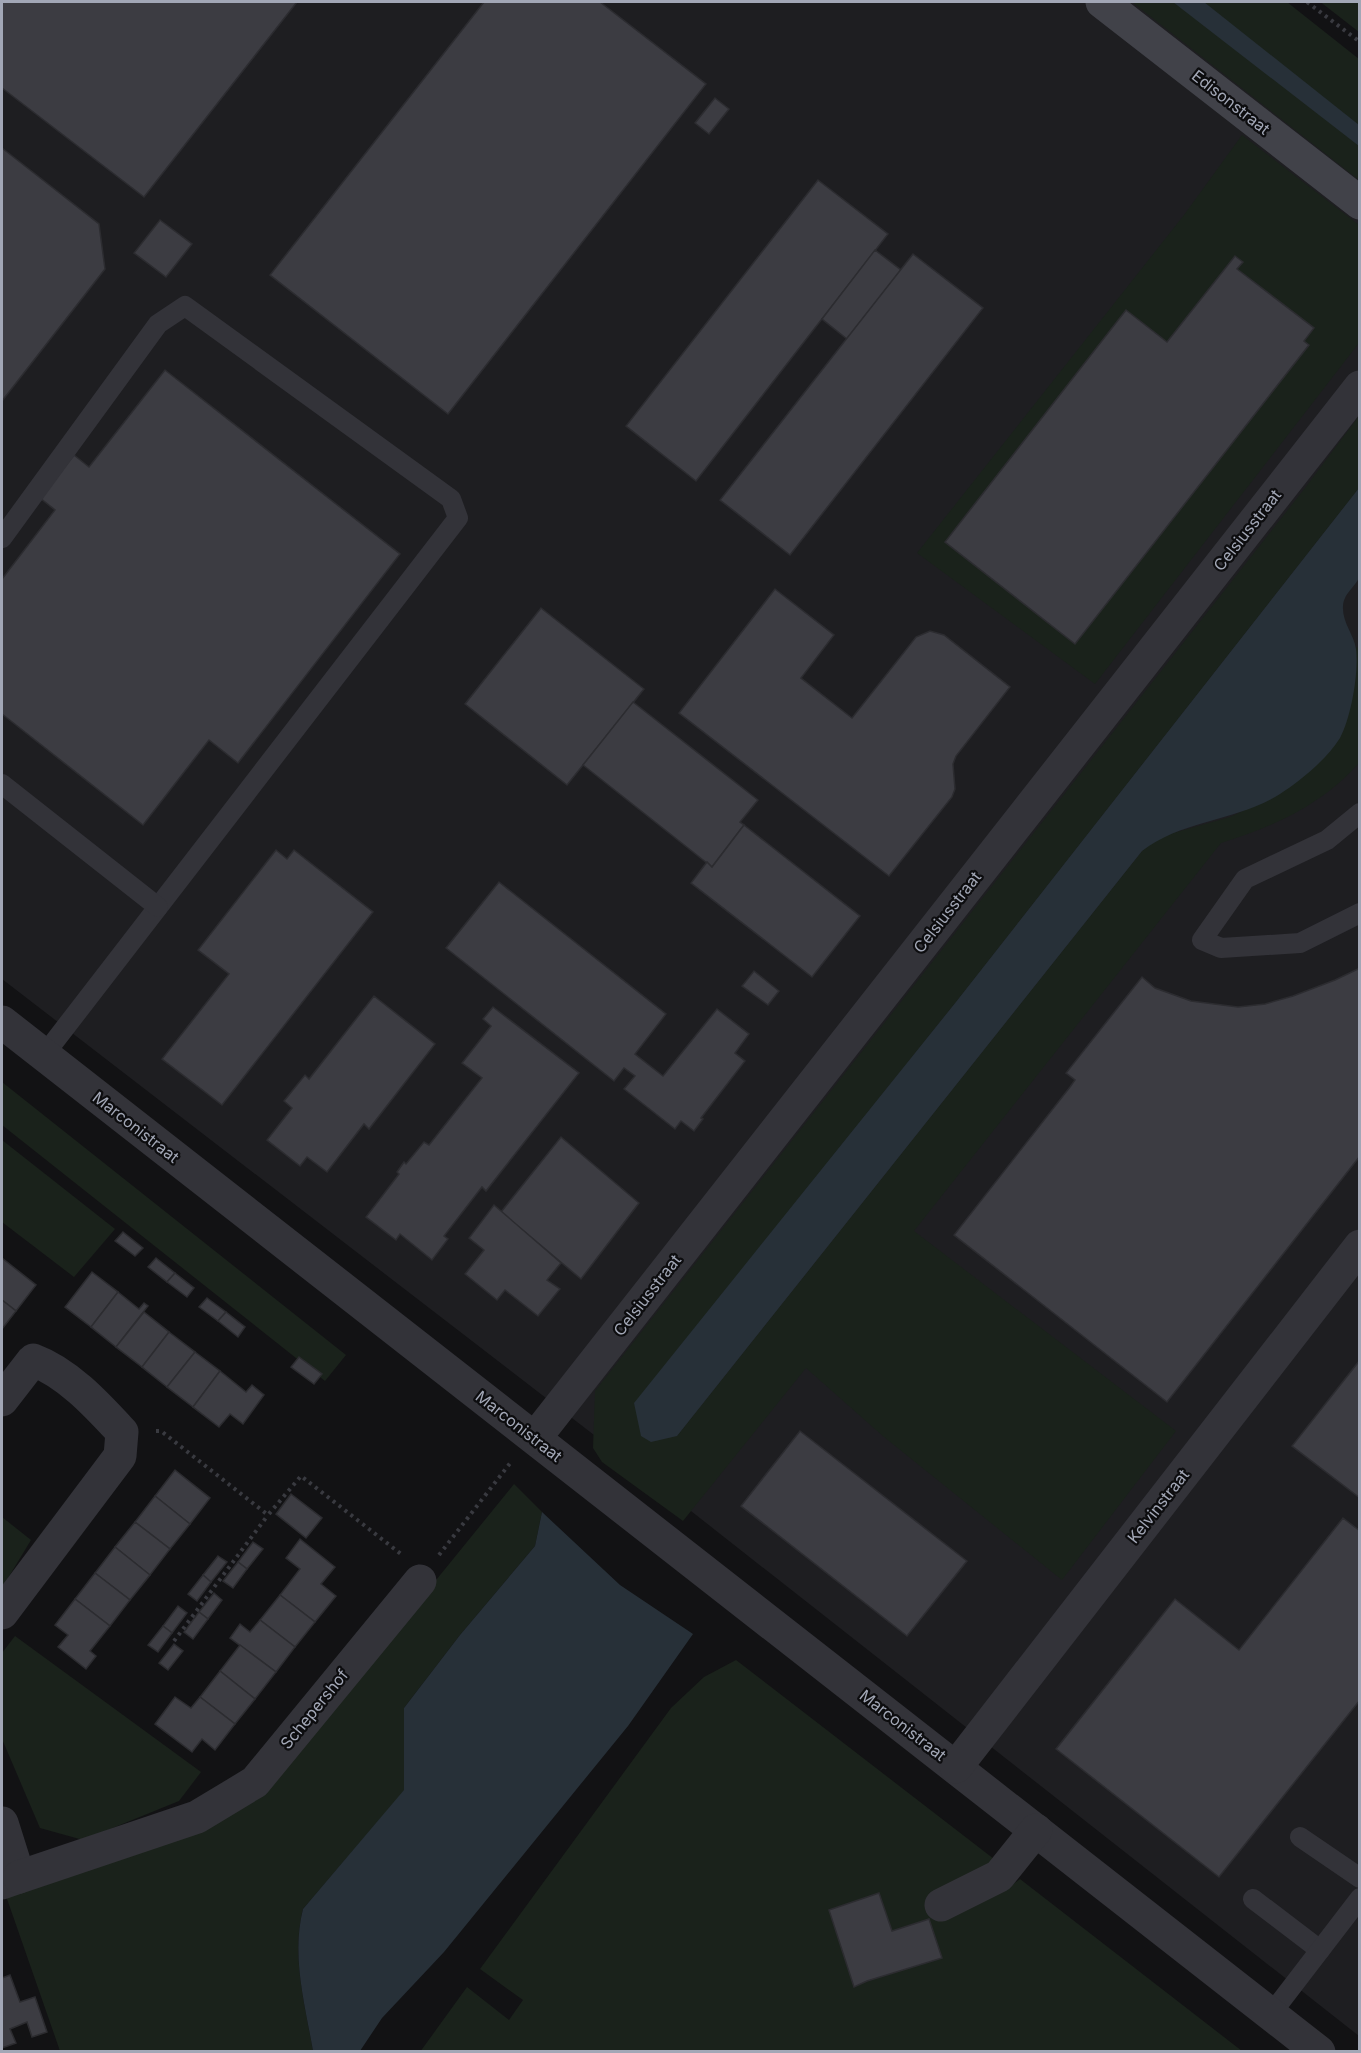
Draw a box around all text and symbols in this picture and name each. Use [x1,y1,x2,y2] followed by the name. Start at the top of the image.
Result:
[1188,65,1274,139] street label: Edisonstraat
[1209,485,1285,575] street label: Celsiusstraat
[909,867,985,957] street label: Celsiusstraat
[89,1087,183,1167] street label: Marconistraat
[609,1250,685,1340] street label: Celsiusstraat
[472,1386,566,1466] street label: Marconistraat
[1123,1465,1193,1547] street label: Kelvinstraat
[276,1665,352,1753] street label: Schepershof
[856,1685,950,1765] street label: Marconistraat

